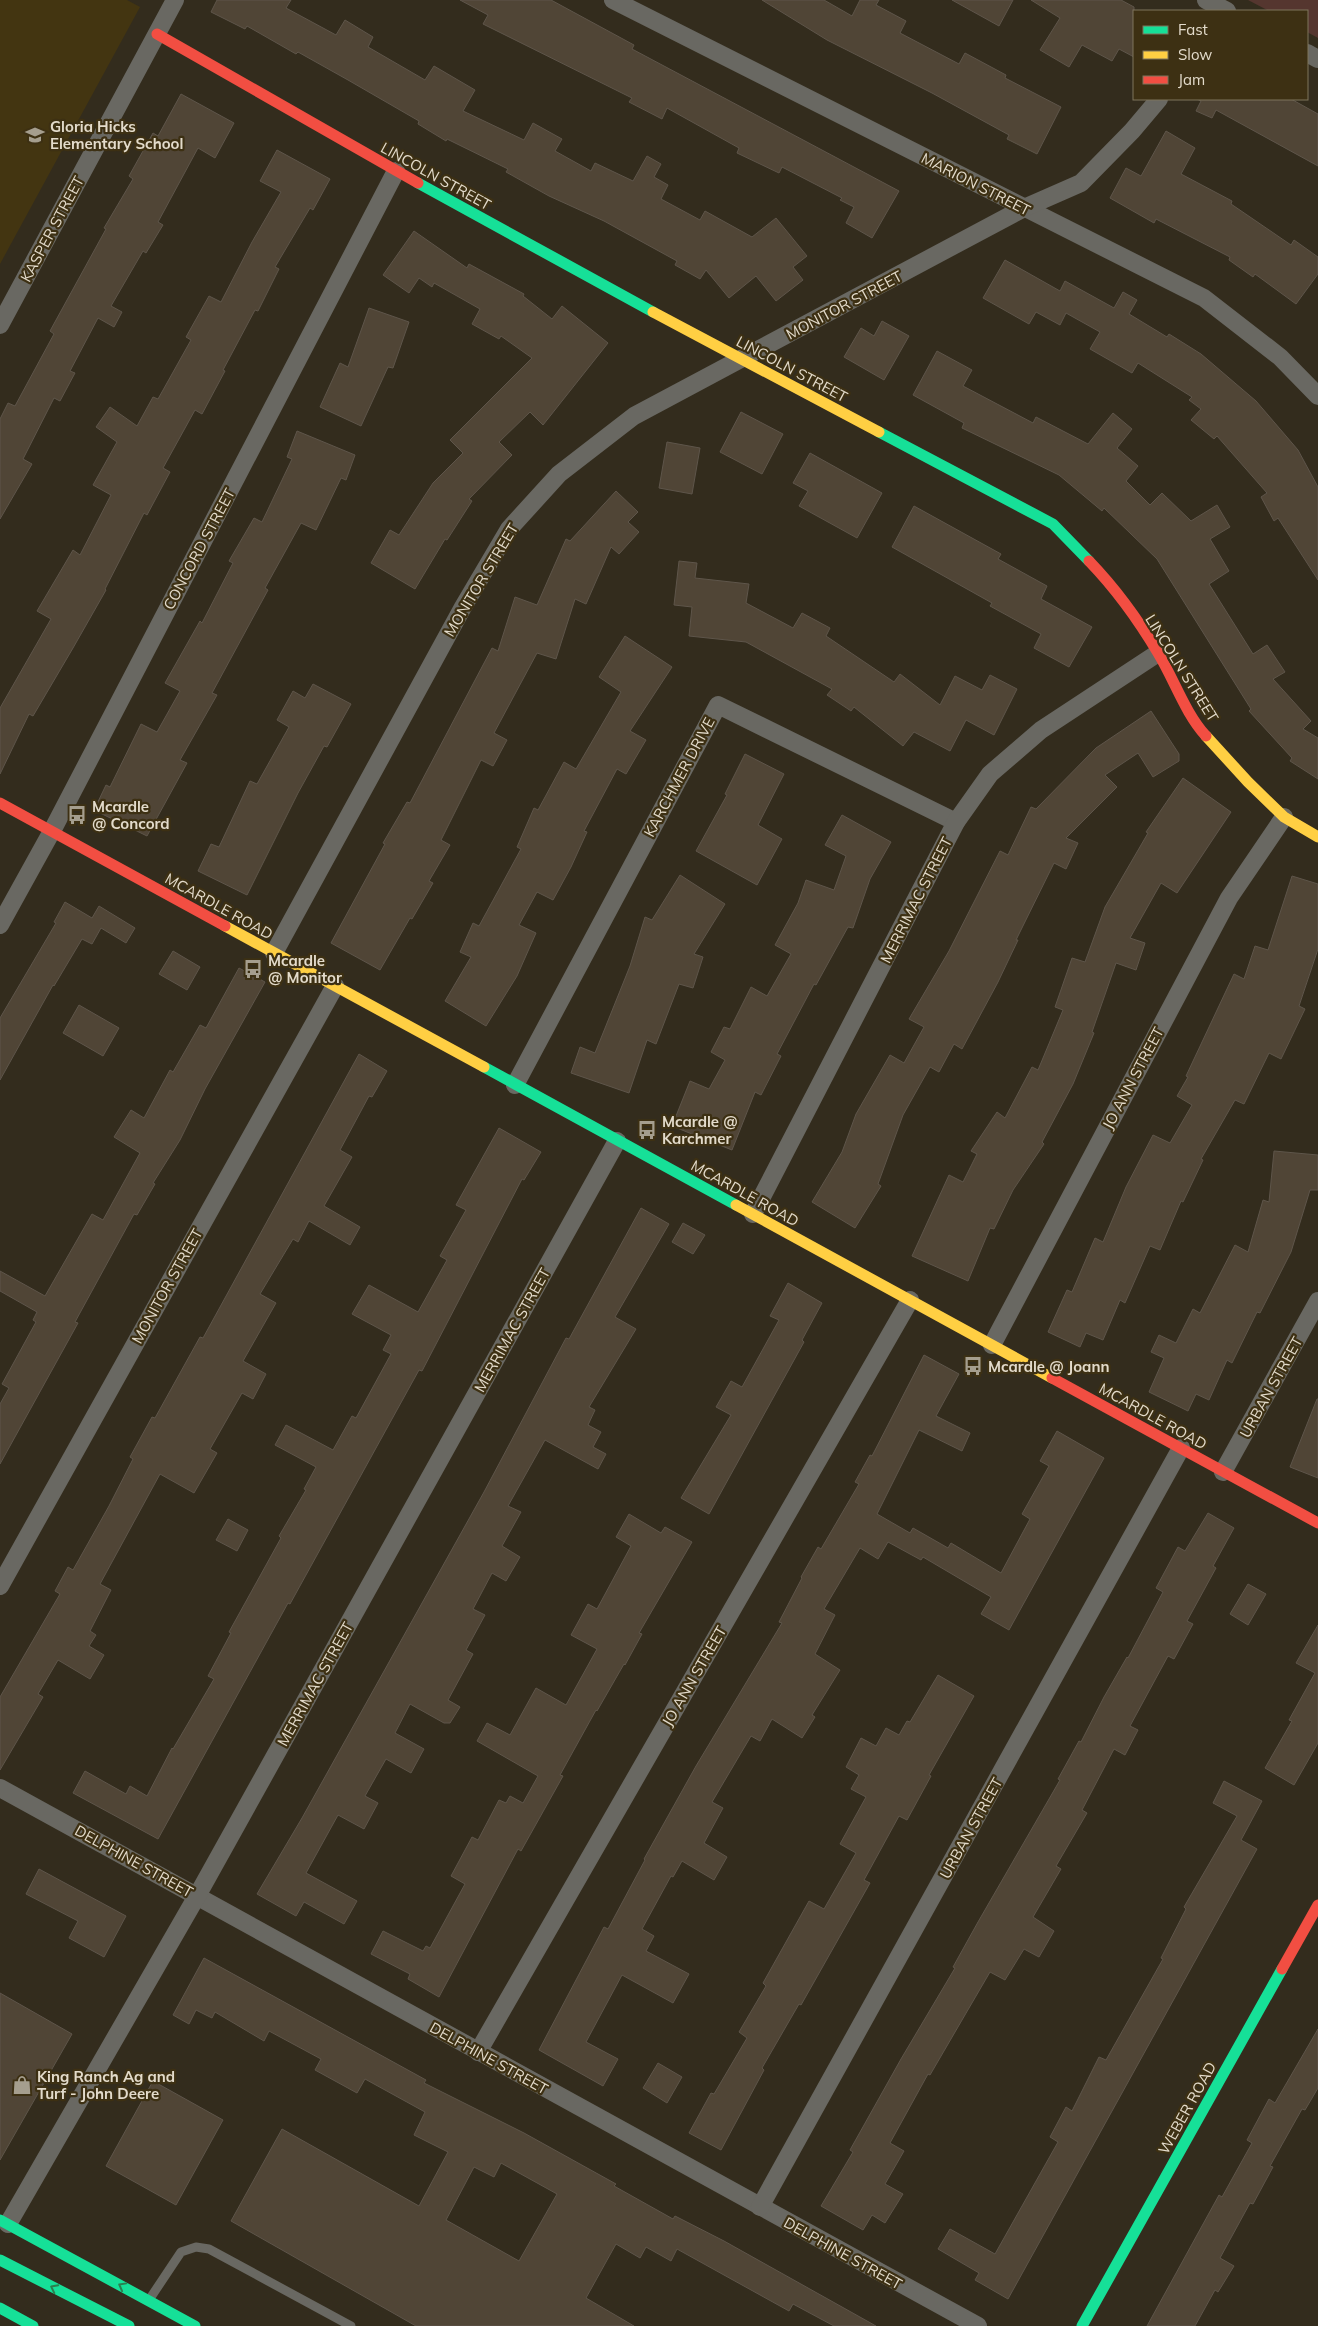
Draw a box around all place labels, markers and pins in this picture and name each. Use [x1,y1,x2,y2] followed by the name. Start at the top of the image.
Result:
[50,117,183,153] place label: Gloria Hicks Elementary School
[24,124,46,146] school or university icon: Gloria Hicks Elementary School
[92,797,170,833] place label: Mcardle @ Concord
[66,804,88,826] bus stop icon: Mcardle @ Concord
[268,951,342,987] place label: Mcardle @ Monitor
[242,958,264,980] bus stop icon: Mcardle @ Monitor
[662,1112,738,1148] place label: Mcardle @ Karchmer
[636,1119,658,1141] bus stop icon: Mcardle @ Karchmer
[962,1355,984,1377] bus stop icon: Mcardle @ Joann
[988,1357,1109,1376] place label: Mcardle @ Joann
[37,2067,175,2103] place label: King Ranch Ag and Turf - John Deere
[11,2074,33,2096] shop icon: King Ranch Ag and Turf - John Deere

